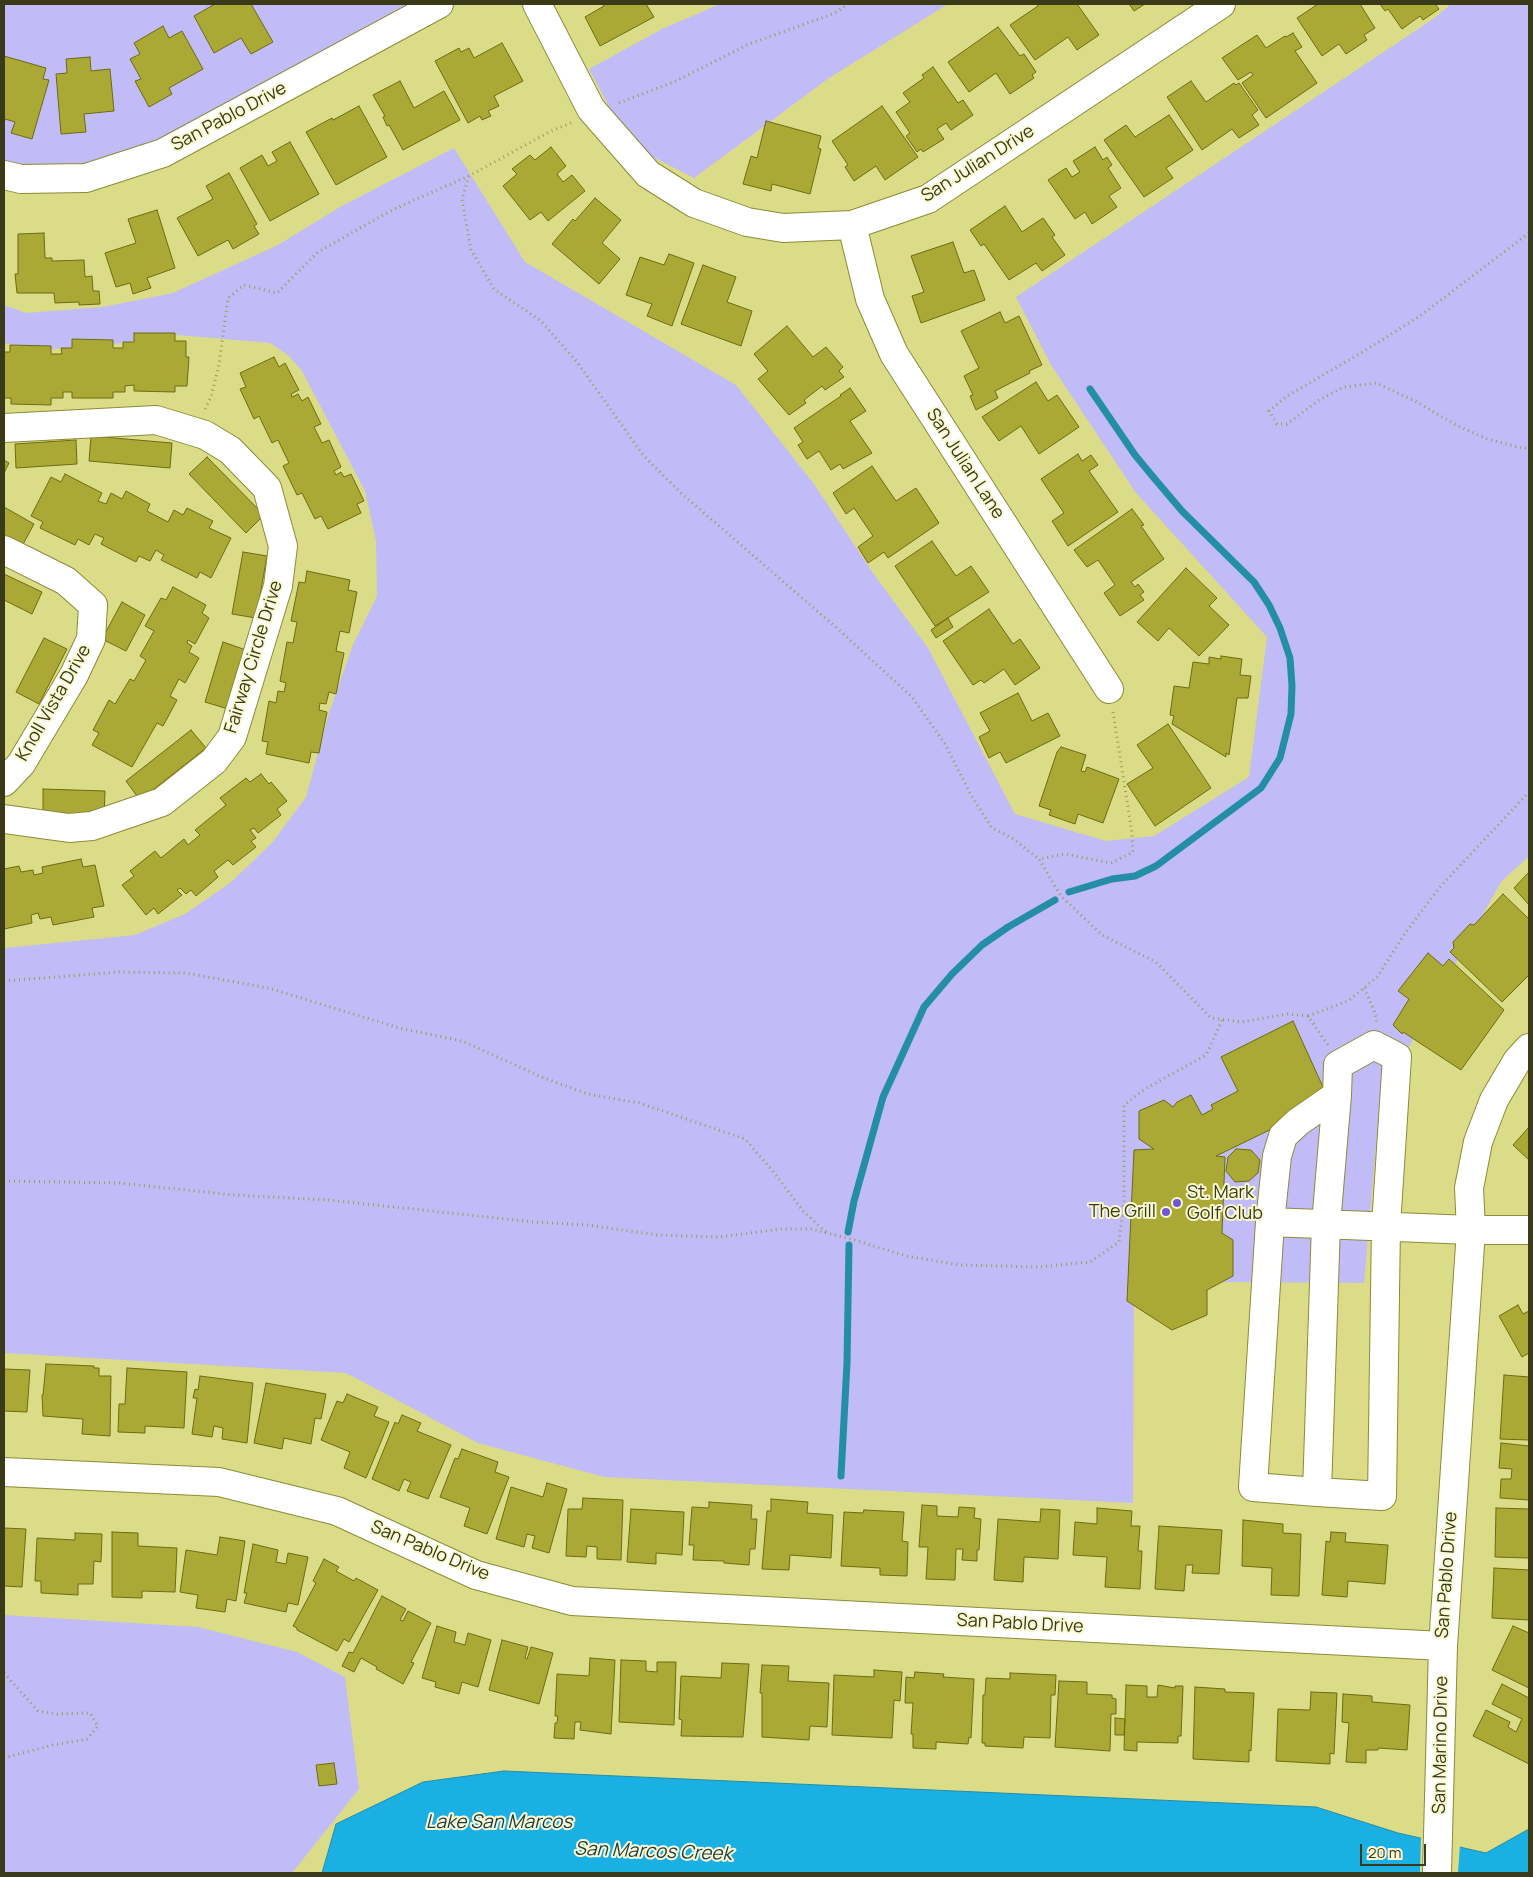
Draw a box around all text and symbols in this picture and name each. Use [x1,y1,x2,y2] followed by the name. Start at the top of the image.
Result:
[168,78,290,156] street label: San Pablo Drive
[917,121,1039,207] street label: San Julian Drive
[921,405,1009,523] street label: San Julian Lane
[220,578,288,736] street label: Fairway Circle Drive
[12,641,96,765] street label: Knoll Vista Drive
[1187,1182,1263,1224] place label: St. Mark Golf Club
[1171,1197,1183,1209] marker: St. Mark Golf Club
[1089,1201,1156,1223] place label: The Grill
[1160,1206,1172,1218] marker: The Grill
[1432,1511,1462,1639] street label: San Pablo Drive
[367,1516,493,1586] street label: San Pablo Drive
[956,1610,1084,1638] street label: San Pablo Drive
[1429,1676,1453,1814] street label: San Marino Drive
[426,1812,572,1834] water label: Lake San Marcos
[1363,1834,1429,1866] scale bar
[574,1838,732,1866] water label: San Marcos Creek
[1368,1842,1401,1863] text: 20 m

